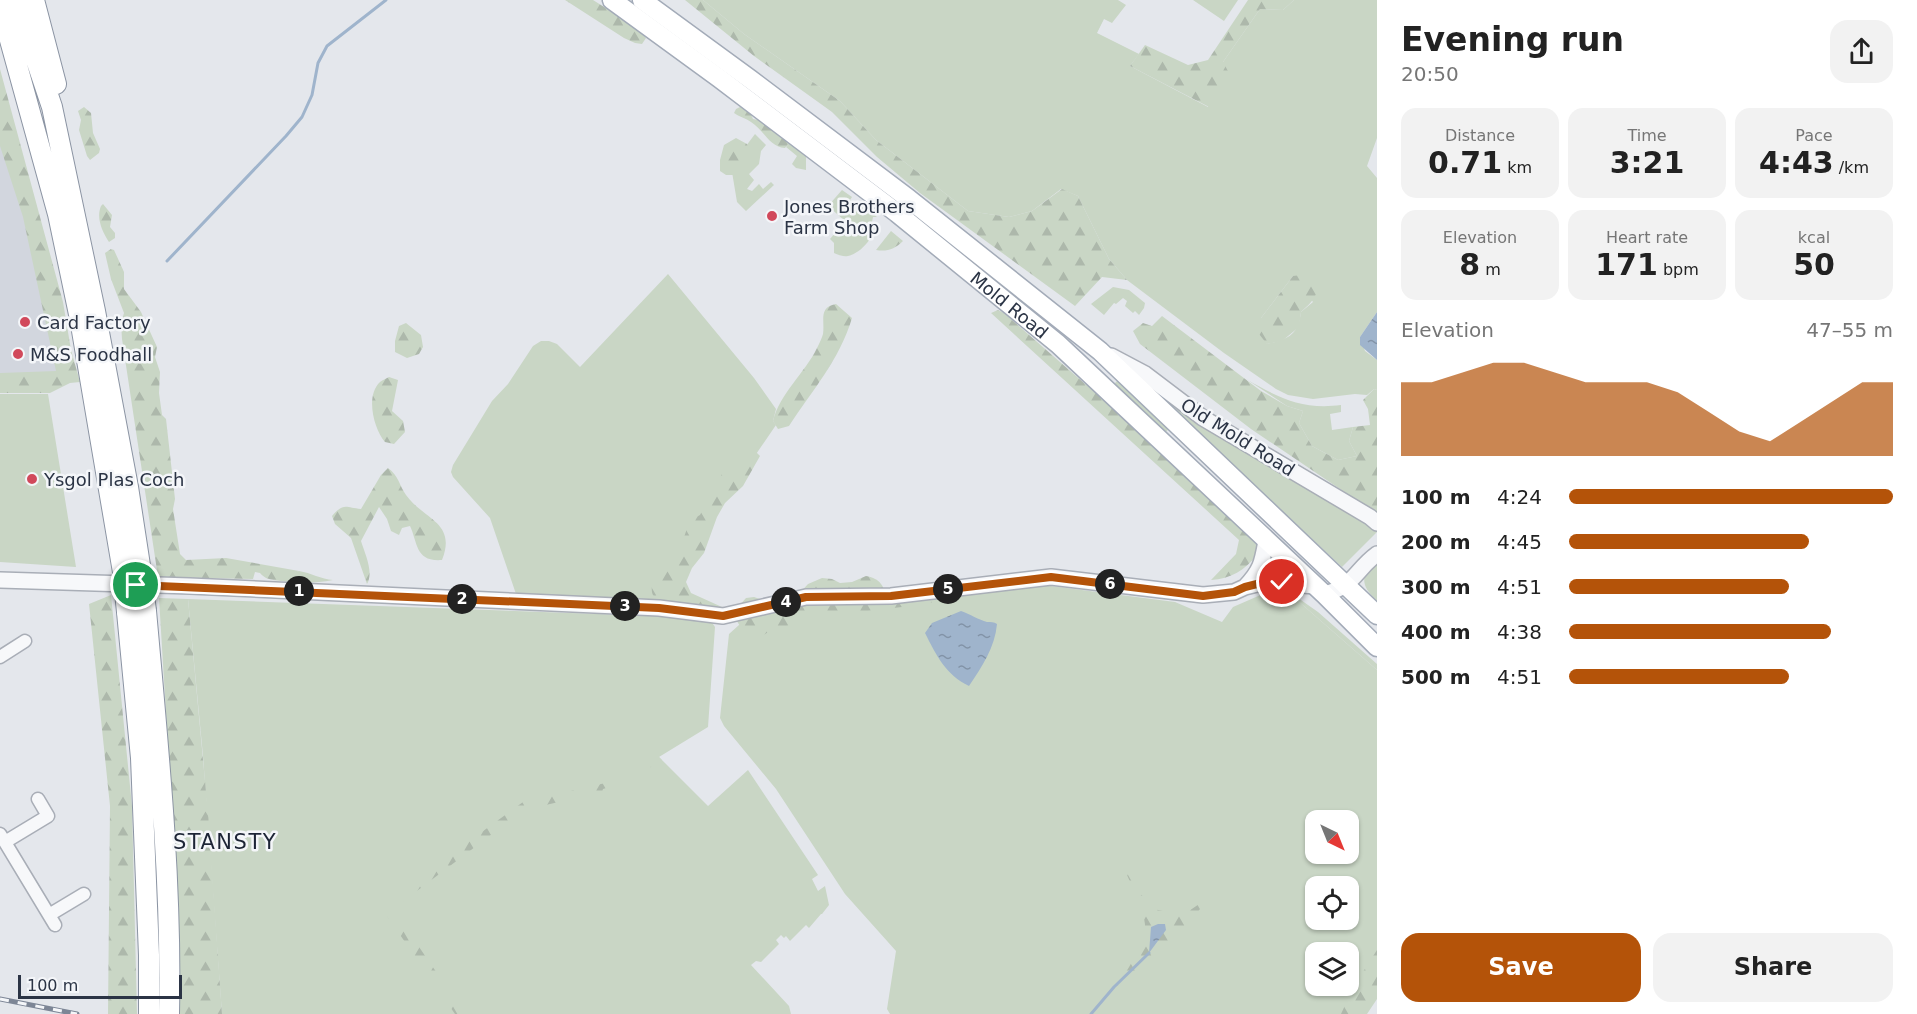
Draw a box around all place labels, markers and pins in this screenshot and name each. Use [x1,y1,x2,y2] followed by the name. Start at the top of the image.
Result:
[783,196,915,238] place label: Jones Brothers Farm Shop
[765,209,779,223] marker: Jones Brothers Farm Shop
[37,312,151,333] place label: Card Factory
[18,315,32,329] marker: Card Factory
[30,344,152,365] place label: M&S Foodhall
[11,347,25,361] marker: M&S Foodhall
[43,469,184,490] place label: Ysgol Plas Coch
[25,472,39,486] marker: Ysgol Plas Coch
[1256,556,1307,607] pin
[110,559,161,610] pin
[1095,569,1125,599] pin: 6
[933,574,963,604] pin: 5
[284,576,314,606] pin: 1
[447,584,477,614] pin: 2
[771,587,801,617] pin: 4
[610,591,640,621] pin: 3

